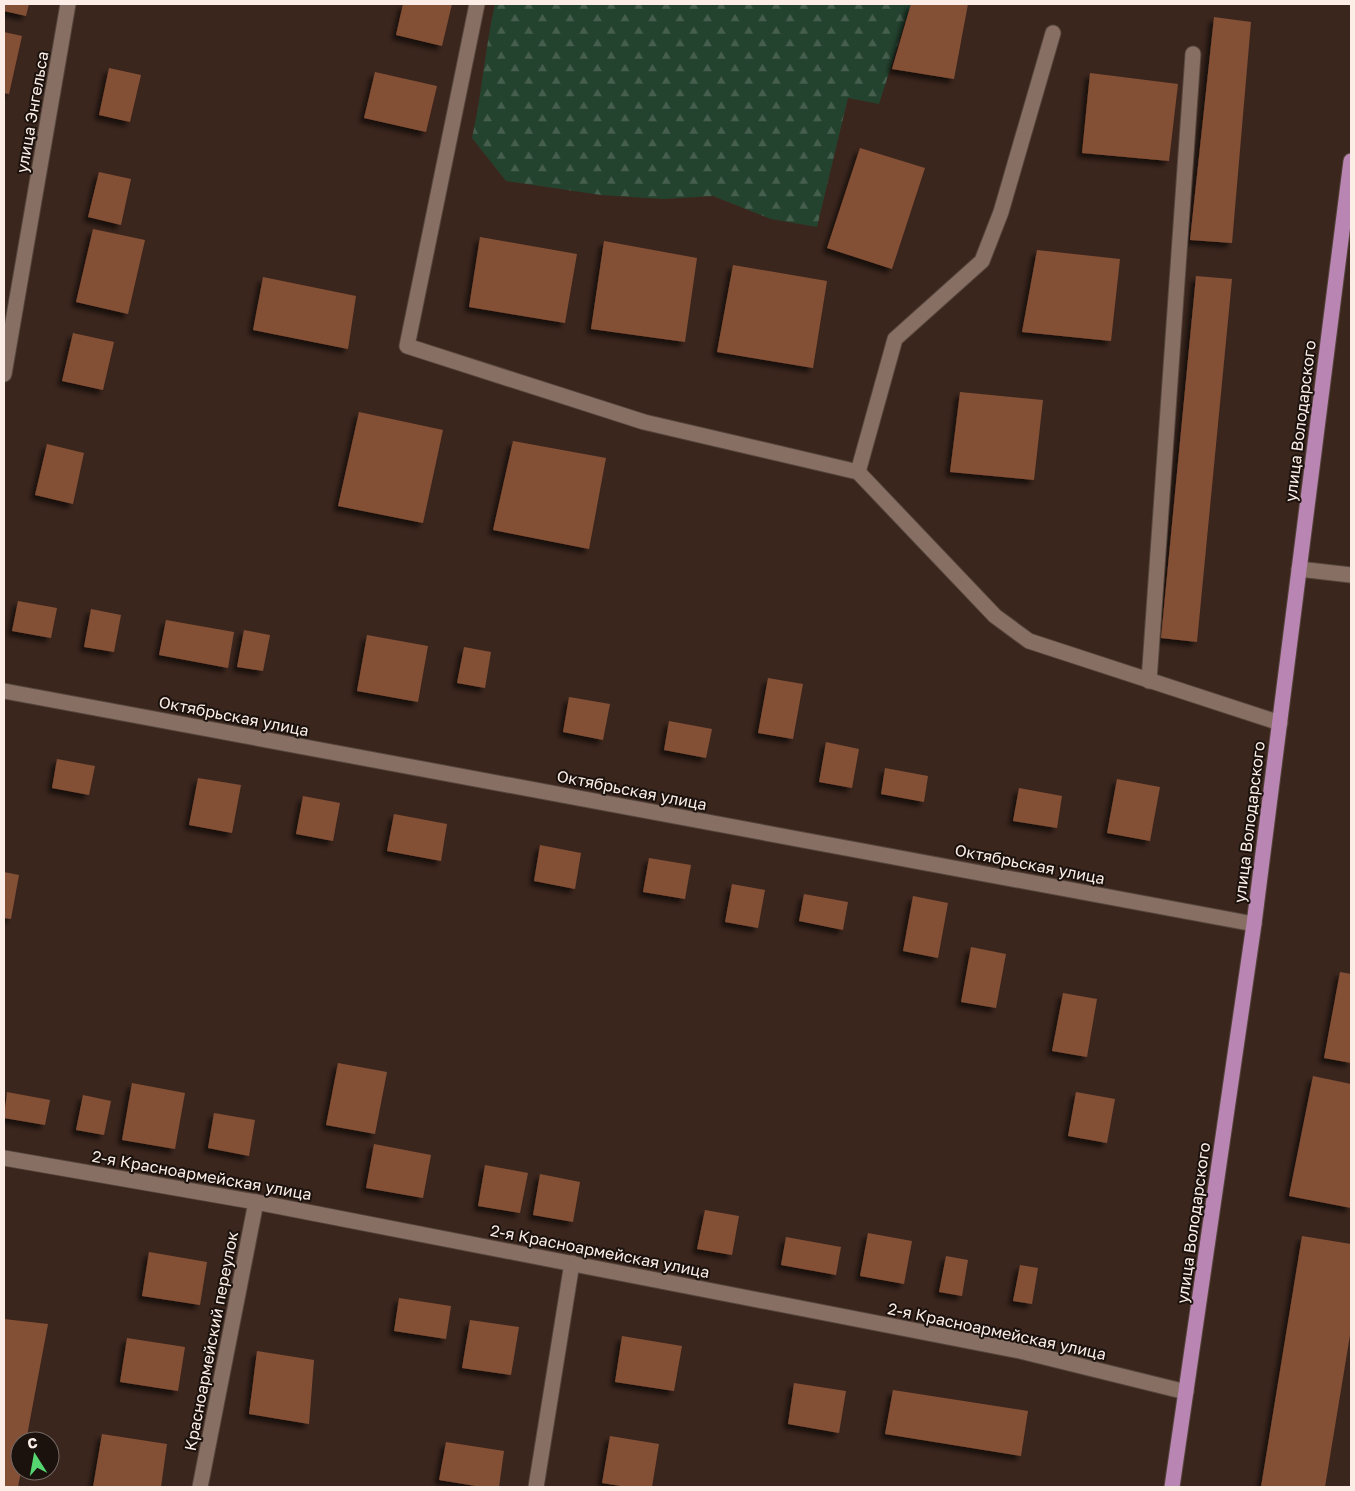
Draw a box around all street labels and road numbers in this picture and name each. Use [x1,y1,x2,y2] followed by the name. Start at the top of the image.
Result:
[11,49,53,175] street label: улица Энгельса
[1280,339,1320,503] street label: улица Володарского
[157,692,311,740] street label: Октябрьская улица
[1229,740,1269,904] street label: улица Володарского
[555,766,709,814] street label: Октябрьская улица
[953,840,1107,888] street label: Октябрьская улица
[1172,1141,1214,1305] street label: улица Володарского
[91,1146,313,1204] street label: 2-я Красноармейская улица
[489,1220,711,1282] street label: 2-я Красноармейская улица
[180,1229,242,1453] street label: Красноармейский переулок
[886,1298,1108,1364] street label: 2-я Красноармейская улица

